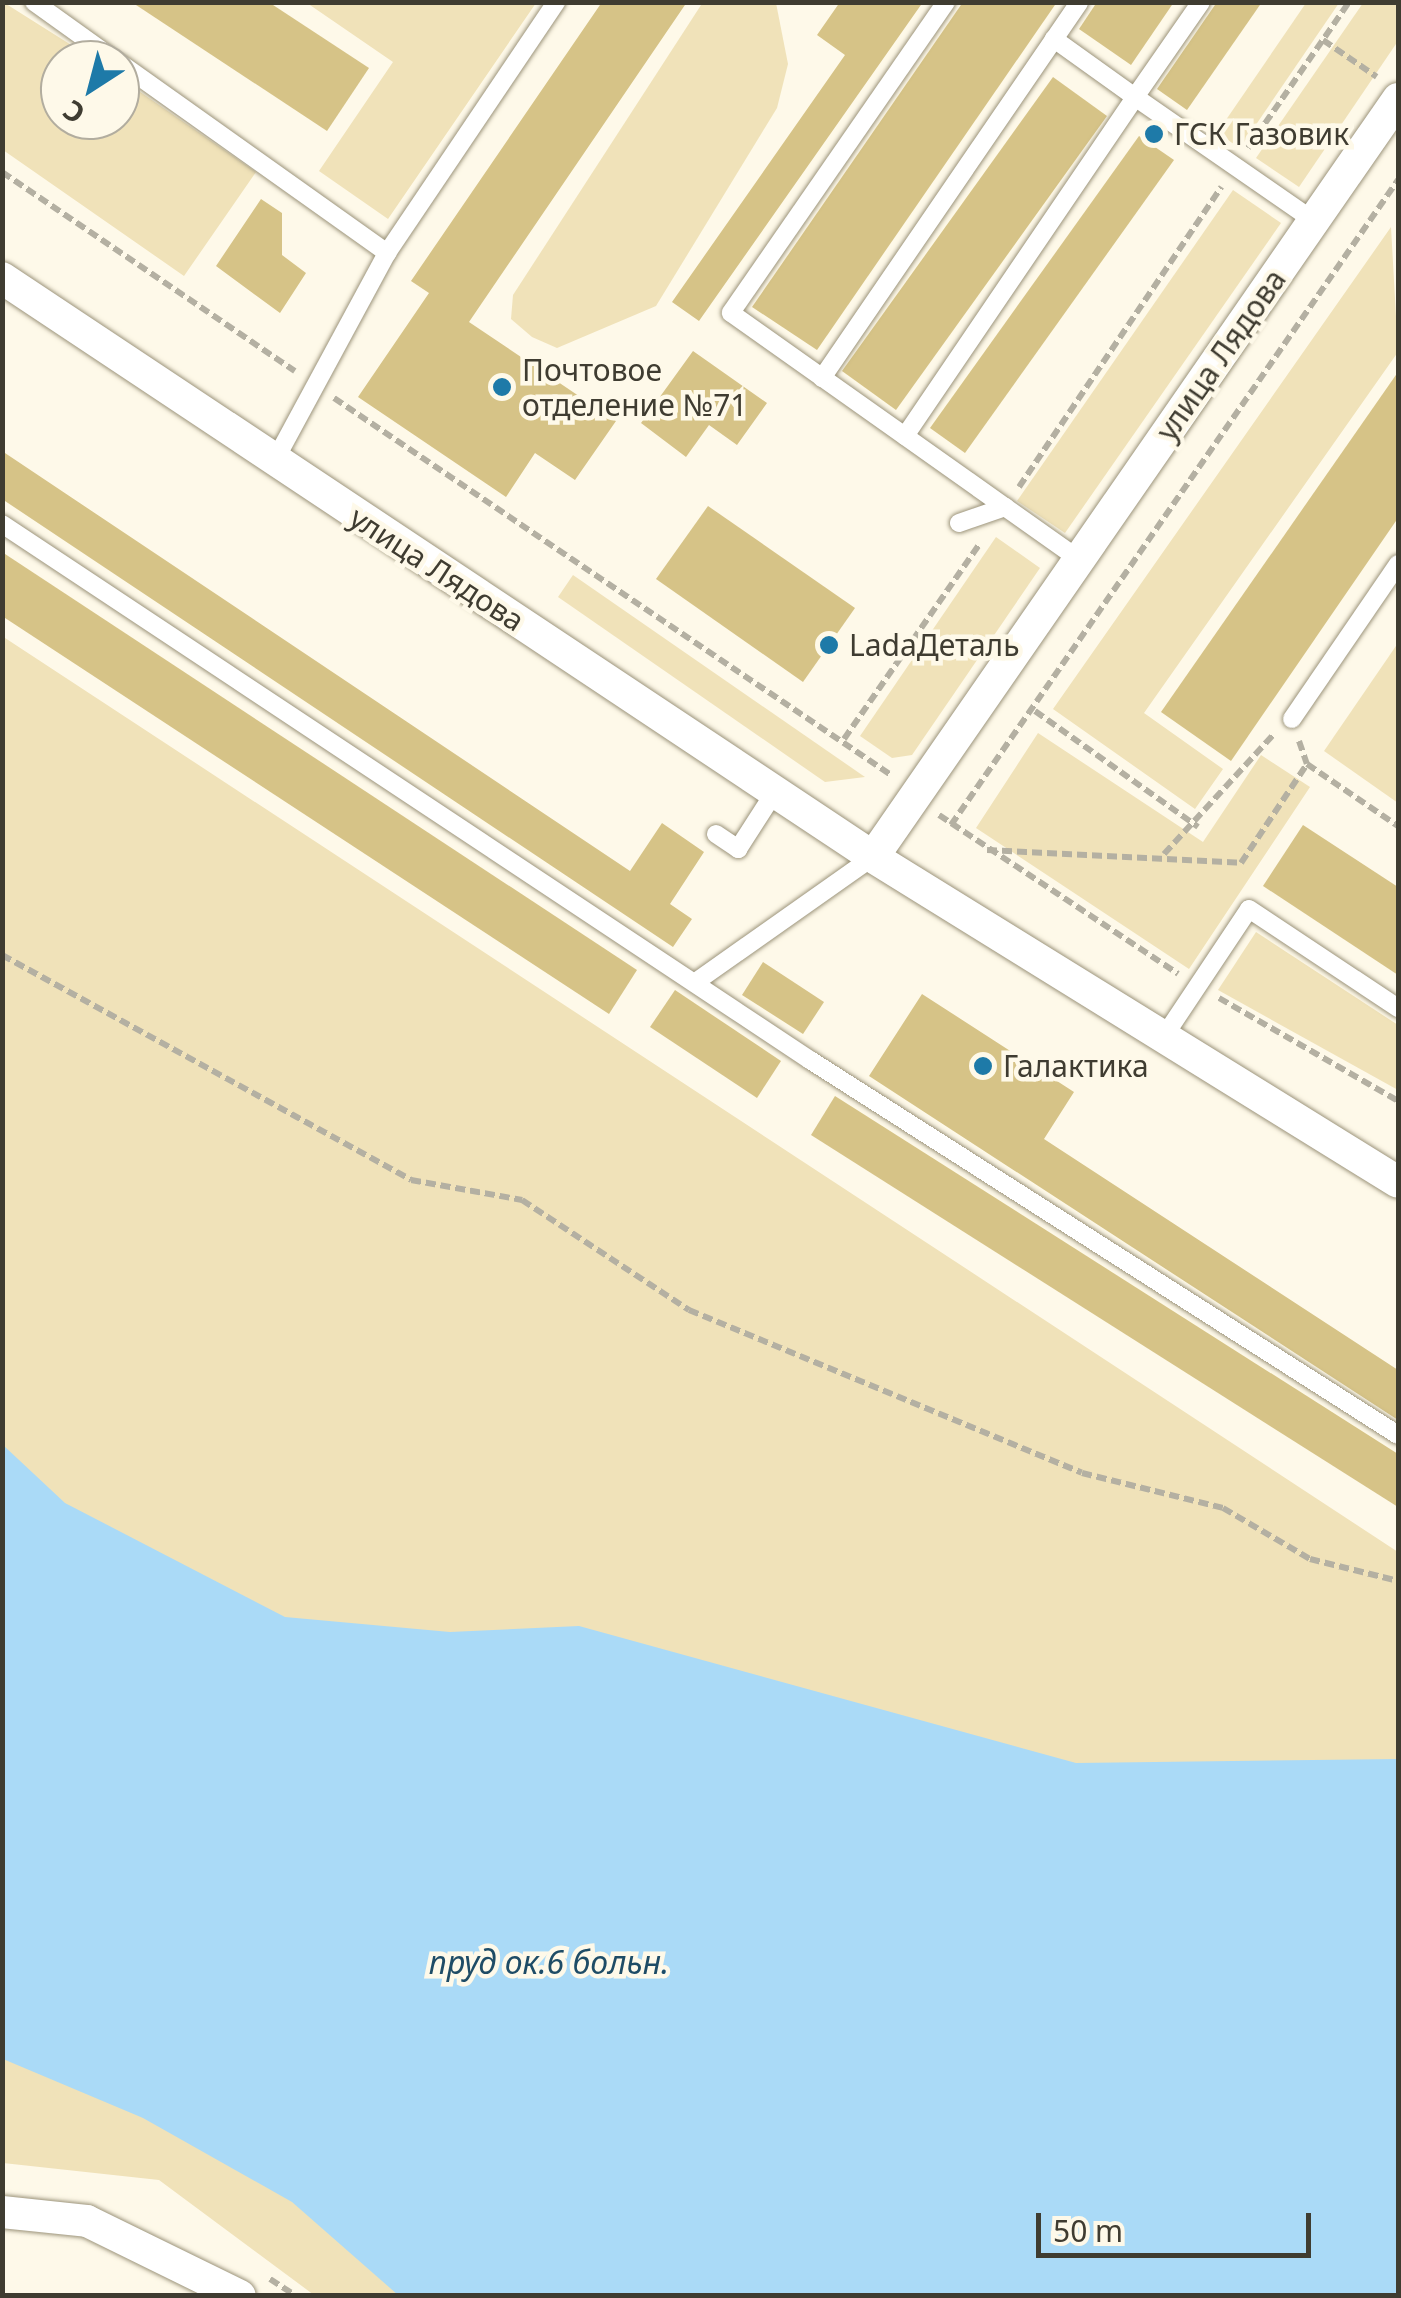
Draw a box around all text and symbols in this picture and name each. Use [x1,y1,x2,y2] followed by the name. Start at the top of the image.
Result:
[40,40,140,140] north arrow
[55,92,92,133] text: С
[1174,116,1349,152] place label: ГСК Газовик
[1143,123,1165,145] marker: ГСК Газовик
[1149,262,1293,448] street label: улица Лядова
[522,352,747,422] place label: Почтовое отделение №71
[491,376,513,398] marker: Почтовое отделение №71
[343,499,531,639] street label: улица Лядова
[849,627,1020,663] place label: LadaДеталь
[818,634,840,656] marker: LadaДеталь
[1003,1048,1149,1084] place label: Галактика
[972,1055,994,1077] marker: Галактика
[429,1943,669,1981] water label: пруд ок.6 больн.
[1041,2193,1316,2255] scale bar
[1053,2210,1123,2251] text: 50 m

